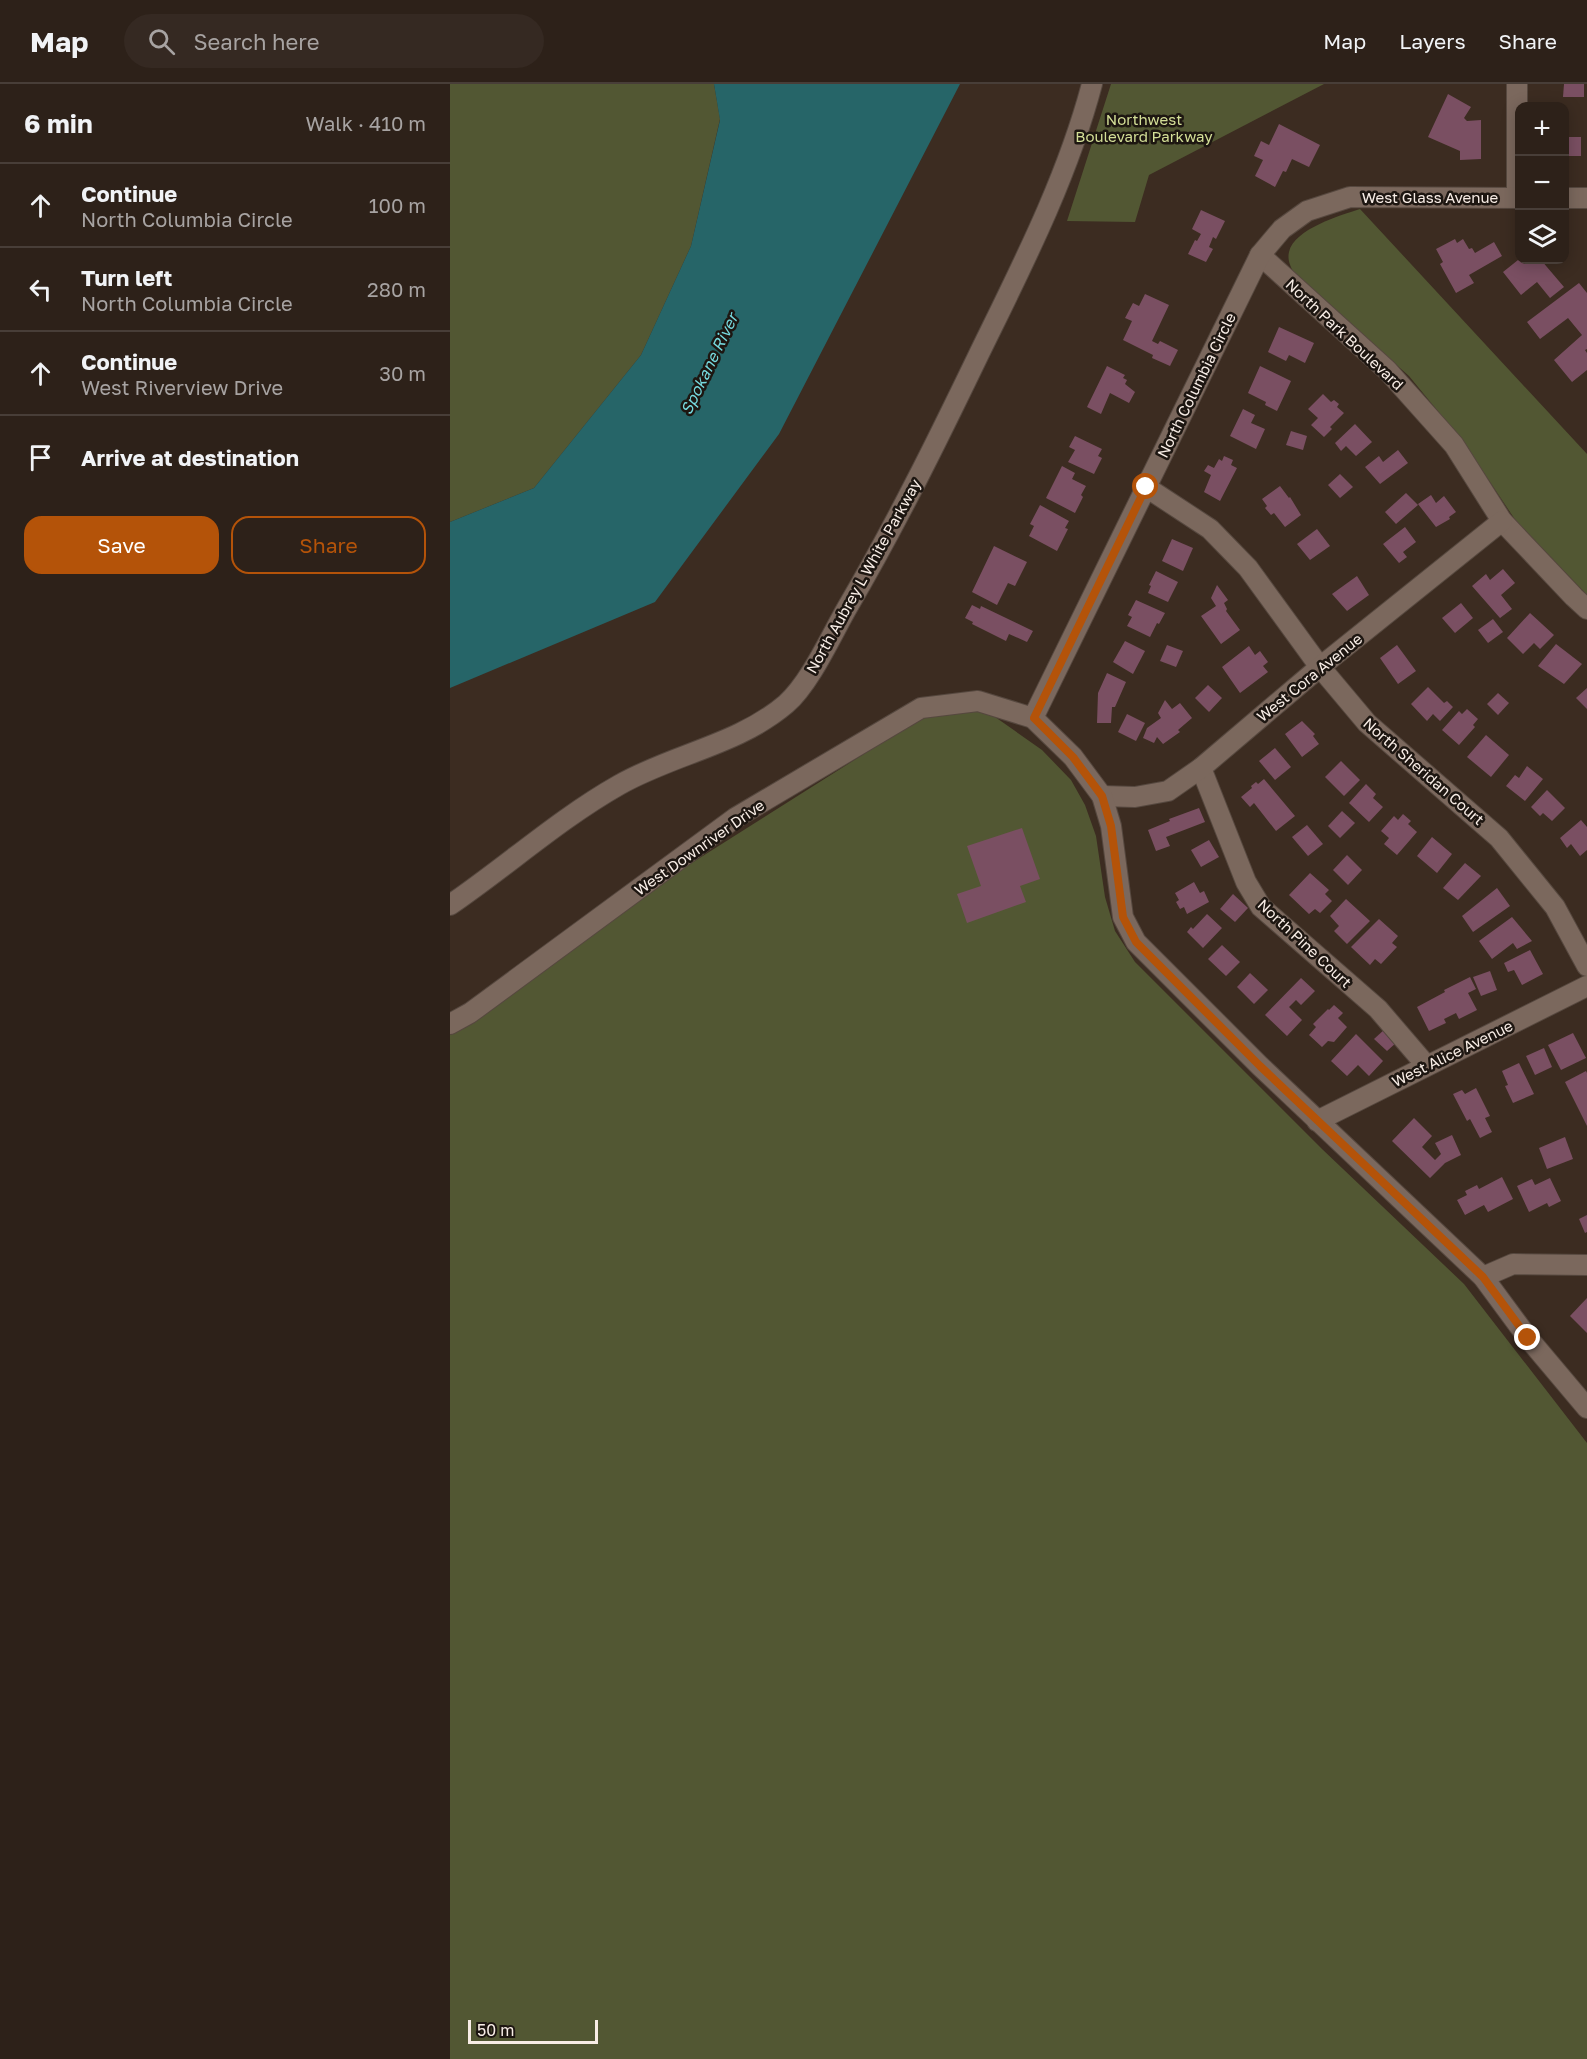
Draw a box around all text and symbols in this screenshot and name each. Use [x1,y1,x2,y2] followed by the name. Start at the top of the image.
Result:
[124,14,544,68] search box
[30,25,88,58] text: Map
[145,25,178,58] icon: search
[193,28,319,55] text: Search here
[1323,28,1366,54] text: Map
[1399,28,1466,54] text: Layers
[1499,28,1557,54] text: Share
[1515,102,1569,264] map controls
[1515,102,1569,156] button: +
[24,108,93,139] text: 6 min
[1075,110,1213,145] park label: Northwest Boulevard Parkway
[306,111,426,135] text: Walk · 410 m
[1515,156,1569,210] button: −
[81,180,177,207] text: Continue
[1362,188,1499,206] street label: West Glass Avenue
[24,189,57,222] icon: ahead
[369,193,426,217] text: 100 m
[81,207,293,231] text: North Columbia Circle
[1515,210,1569,264] button: layers
[81,264,172,291] text: Turn left
[24,273,57,306] icon: left
[1282,275,1408,393] street label: North Park Boulevard
[367,277,426,301] text: 280 m
[81,291,293,315] text: North Columbia Circle
[676,308,743,418] water label: Spokane River
[1153,309,1239,460] street label: North Columbia Circle
[81,348,177,375] text: Continue
[24,357,57,390] icon: ahead
[379,361,426,385] text: 30 m
[81,375,283,399] text: West Riverview Drive
[24,441,57,474] icon: arrive
[81,444,299,471] text: Arrive at destination
[1132,473,1158,499] route start
[802,475,924,676] street label: North Aubrey L White Parkway
[24,516,219,574] button: Save
[231,516,426,574] button: Share
[1253,629,1366,725] street label: West Cora Avenue
[1360,714,1488,828] street label: North Sheridan Court
[631,795,768,899] street label: West Downriver Drive
[1254,895,1356,991] street label: North Pine Court
[1389,1016,1516,1090] street label: West Alice Avenue
[1514,1324,1540,1350] route end
[468,2017,598,2044] scale bar
[477,2020,514,2040] text: 50 m

